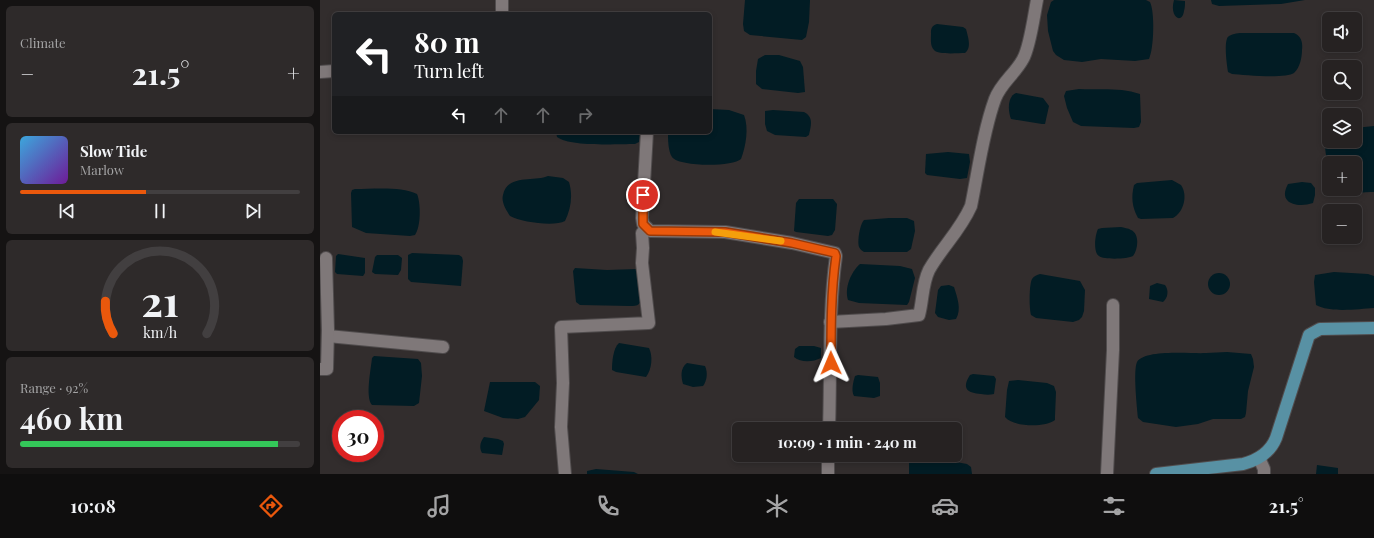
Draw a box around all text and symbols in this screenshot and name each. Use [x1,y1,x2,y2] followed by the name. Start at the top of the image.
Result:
[1322,12,1362,244] map controls
[1322,12,1362,52] button: sound
[414,23,480,60] text: 80 m
[348,28,400,80] icon: left
[20,34,66,51] text: Climate
[132,53,190,93] text: 21.5°
[20,58,34,88] text: −
[287,58,300,88] text: +
[414,59,484,83] text: Turn left
[1322,60,1362,100] button: search
[448,104,470,126] icon: left
[490,104,512,126] icon: ahead
[532,104,554,126] icon: ahead
[574,104,596,126] icon: right
[1322,108,1362,148] button: layers
[80,141,147,161] text: Slow Tide
[1322,156,1362,196] button: +
[80,161,124,178] text: Marlow
[626,178,660,212] pin
[632,184,654,206] icon: arrive
[56,200,78,222] icon: previous
[149,200,171,222] icon: pause
[242,200,264,222] icon: next
[1322,204,1362,244] button: −
[141,271,179,326] text: 21
[143,322,178,341] text: km/h
[810,342,852,384] position arrow
[20,379,88,396] text: Range · 92%
[20,398,123,438] text: 460 km
[332,410,384,462] speed limit sign: 30
[777,432,917,452] text: 10:09 · 1 min · 240 m
[257,492,285,520] icon: directions
[425,492,453,520] icon: music
[594,492,622,520] icon: phone
[763,492,791,520] icon: climate
[931,492,959,520] icon: car
[1100,492,1128,520] icon: filters
[70,494,116,518] text: 10:08
[1269,494,1304,518] text: 21.5°

